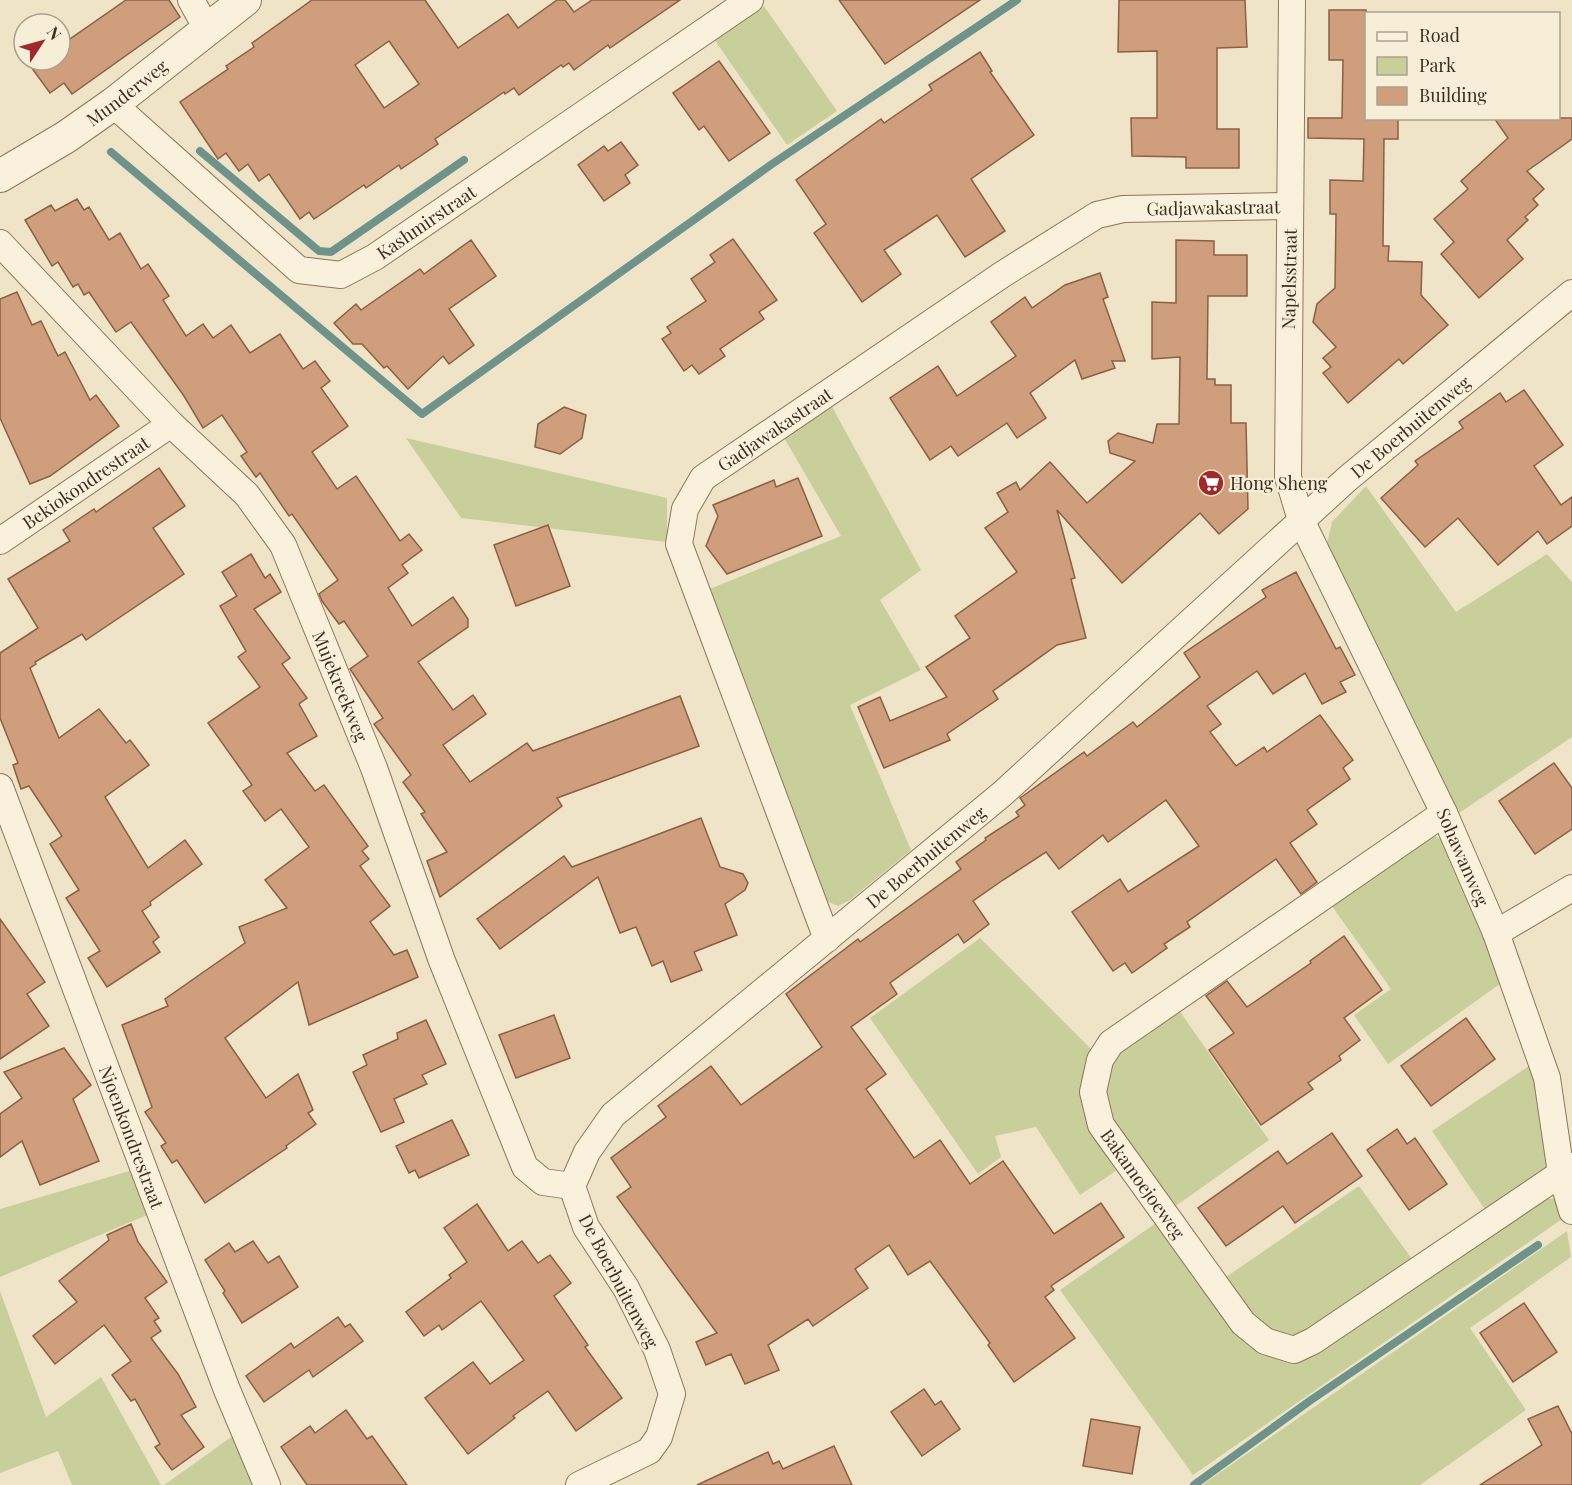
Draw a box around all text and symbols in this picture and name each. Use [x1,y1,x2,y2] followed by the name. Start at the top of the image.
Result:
[12,12,72,72] north arrow
[1365,12,1560,120] legend
[43,22,67,44] text: N
[1419,23,1460,47] text: Road
[81,53,173,131] street label: Munderweg
[1419,53,1456,77] text: Park
[1419,83,1487,107] text: Building
[372,179,481,265] street label: Kashmirstraat
[1146,194,1281,221] street label: Gadjawakastraat
[1276,228,1302,330] street label: Napelsstraat
[1345,370,1476,483] street label: De Boerbuitenweg
[713,381,837,477] street label: Gadjawakastraat
[17,430,155,534] street label: Bekiokondrestraat
[1196,468,1226,498] supermarket icon: Hong Sheng
[1230,471,1328,495] place label: Hong Sheng
[307,627,374,746] street label: Mujekreekweg
[861,800,991,913] street label: De Boerbuitenweg
[1431,804,1495,910] street label: Sohawanweg
[94,1062,170,1213] street label: Njoenkondrestraat
[1096,1124,1191,1244] street label: Bakamoejoeweg
[574,1210,665,1353] street label: De Boerbuitenweg

